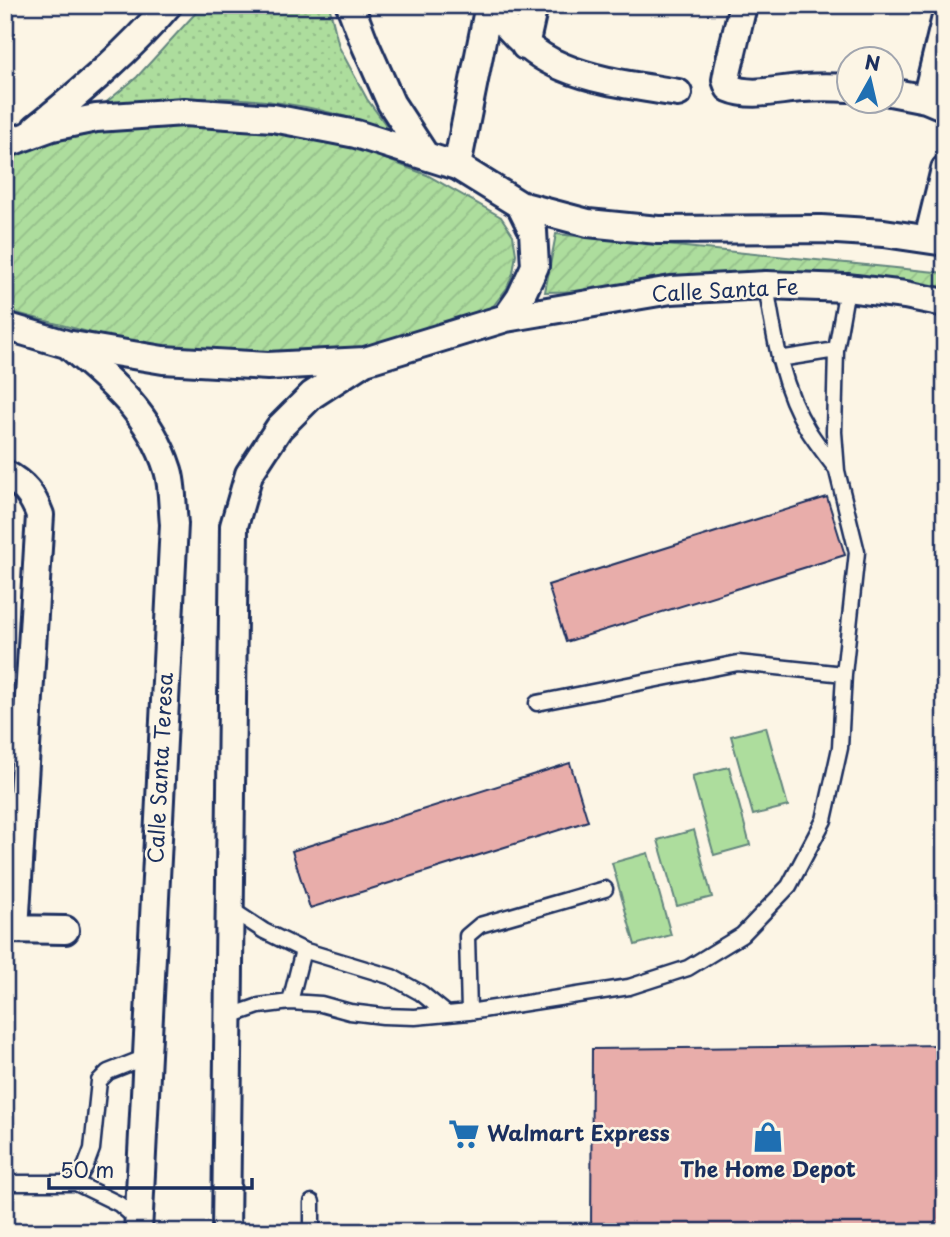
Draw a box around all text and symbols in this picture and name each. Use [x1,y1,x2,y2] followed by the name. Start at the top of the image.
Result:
[834,46,904,116] north arrow
[863,47,882,77] text: N
[651,269,799,309] street label: Calle Santa Fe
[138,672,180,864] street label: Calle Santa Teresa
[487,1116,670,1148] place label: Walmart Express
[447,1117,481,1151] supermarket icon: Walmart Express
[751,1120,785,1154] shop icon: The Home Depot
[49,1146,252,1190] scale bar
[680,1152,856,1184] place label: The Home Depot
[60,1153,114,1185] text: 50 m

